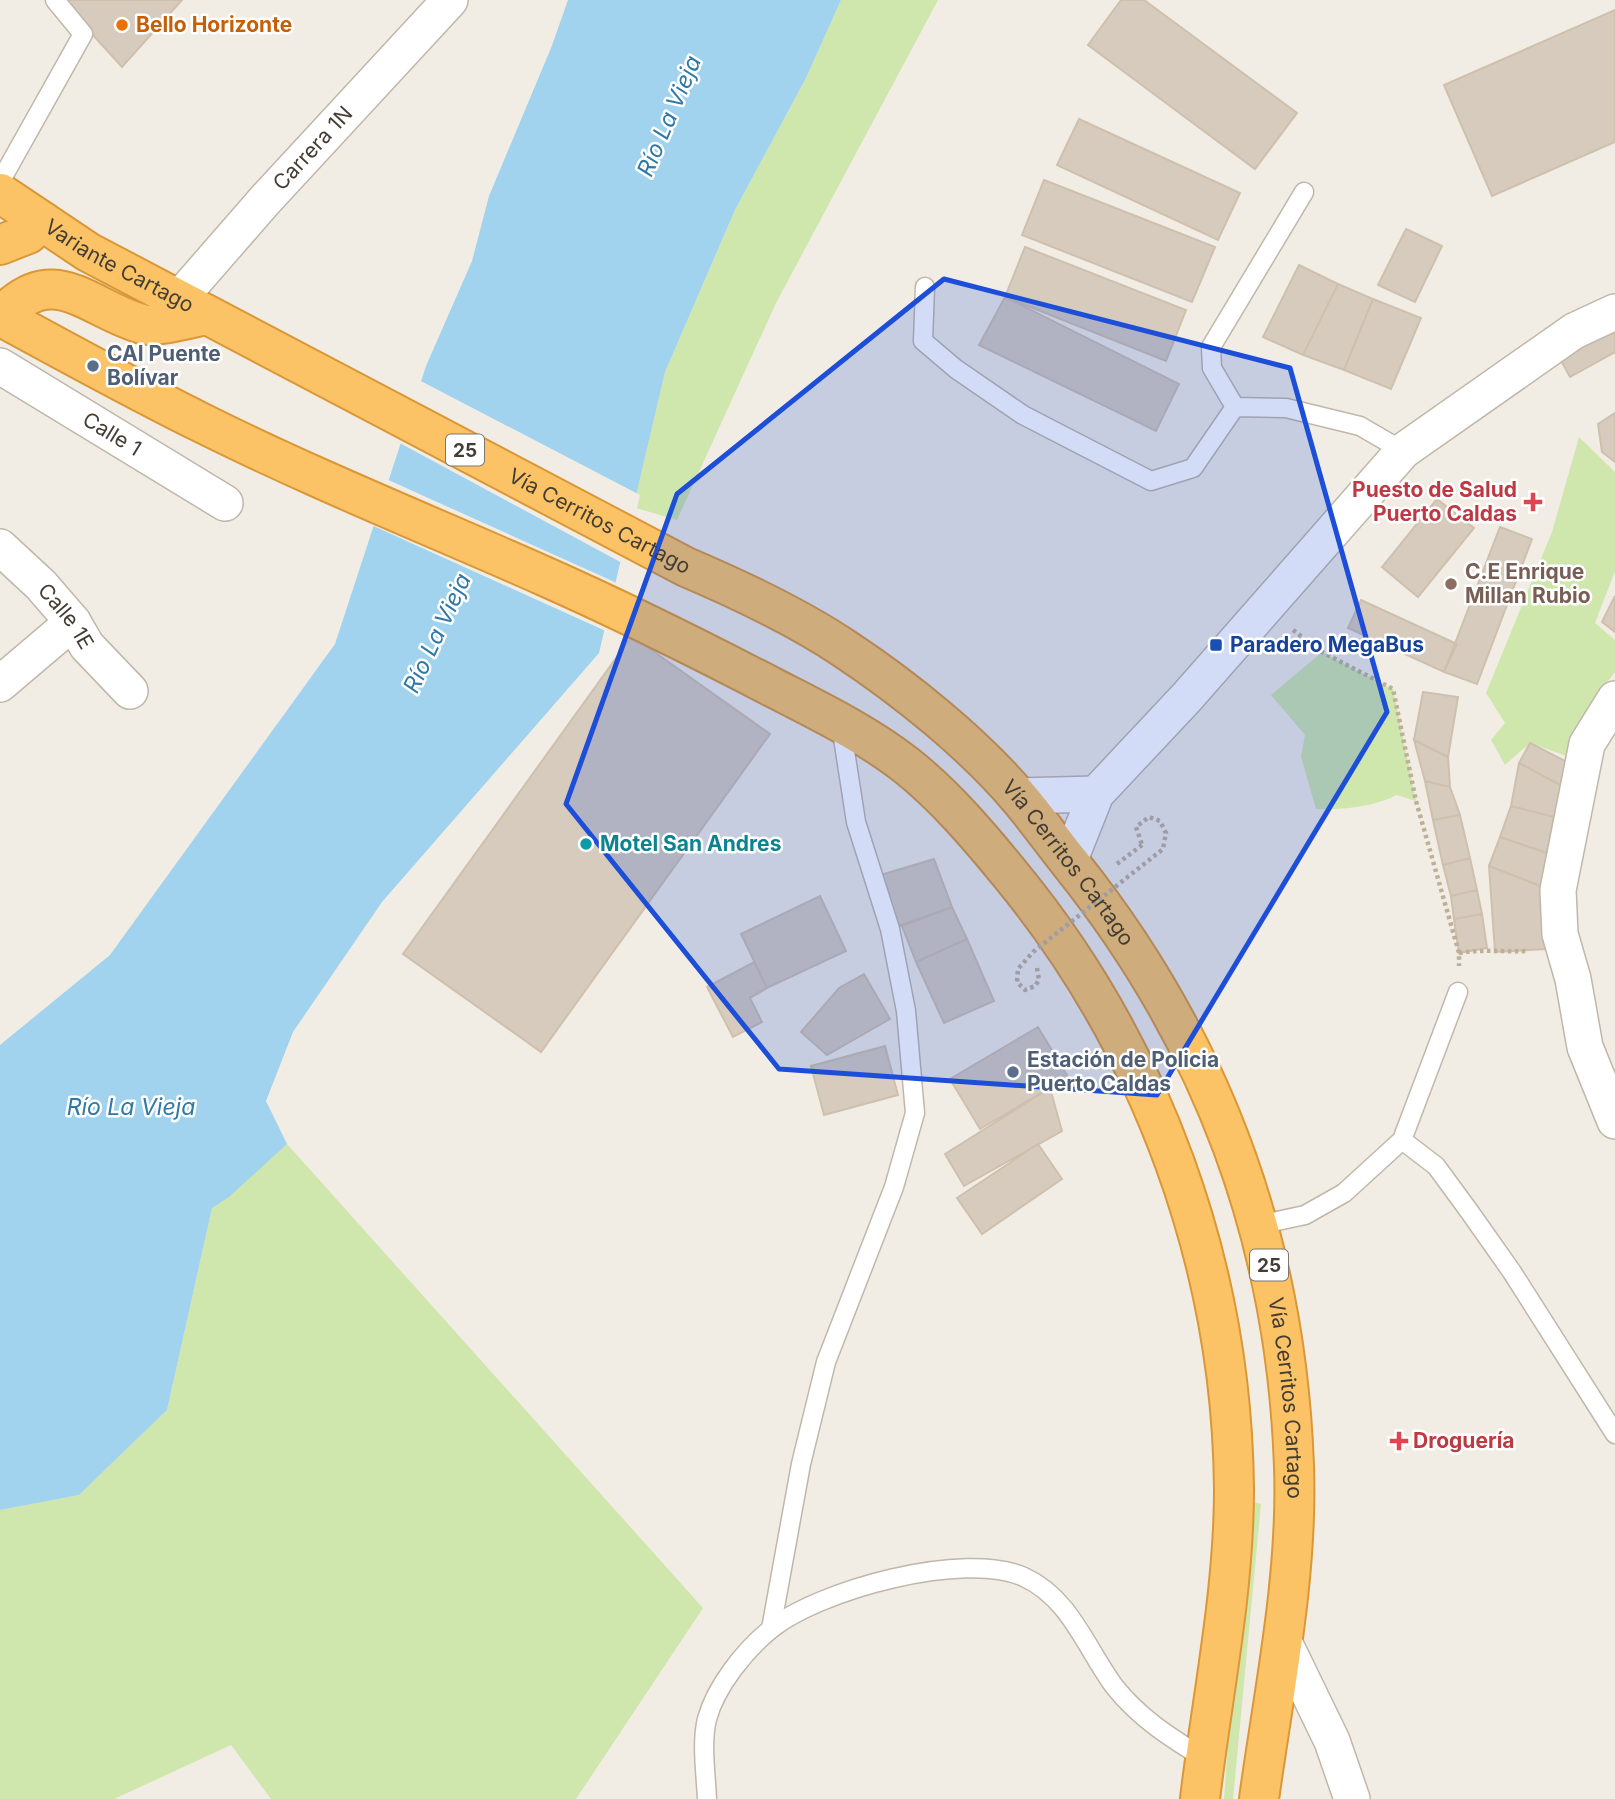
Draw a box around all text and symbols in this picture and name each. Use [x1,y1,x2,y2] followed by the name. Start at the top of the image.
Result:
[136,12,292,37] place label: Bello Horizonte
[114,17,130,33] marker: Bello Horizonte
[631,51,707,181] water label: Río La Vieja
[268,101,357,195] street label: Carrera 1N
[40,214,198,317] street label: Variante Cartago
[107,341,221,390] place label: CAI Puente Bolívar
[85,358,101,374] marker: CAI Puente Bolívar
[78,406,146,461] street label: Calle 1
[446,435,484,466] road number: 25
[504,463,695,579] street label: Vía Cerritos Cartago
[1352,477,1517,526] place label: Puesto de Salud Puerto Caldas
[1523,492,1543,512] marker: Puesto de Salud Puerto Caldas
[1465,559,1591,608] place label: C.E Enrique Millan Rubio
[397,569,477,697] water label: Río La Vieja
[1443,576,1459,592] marker: C.E Enrique Millan Rubio
[33,578,99,654] street label: Calle 1E
[1230,632,1424,657] place label: Paradero MegaBus
[1208,637,1224,653] marker: Paradero MegaBus
[997,774,1140,950] street label: Vía Cerritos Cartago
[600,831,781,856] place label: Motel San Andres
[578,836,594,852] marker: Motel San Andres
[1027,1047,1219,1096] place label: Estación de Policia Puerto Caldas
[1005,1064,1021,1080] marker: Estación de Policia Puerto Caldas
[67,1093,195,1121] water label: Río La Vieja
[1250,1250,1288,1280] road number: 25
[1263,1295,1307,1499] street label: Vía Cerritos Cartago
[1413,1428,1515,1453] place label: Droguería
[1391,1433,1407,1449] marker: Droguería

